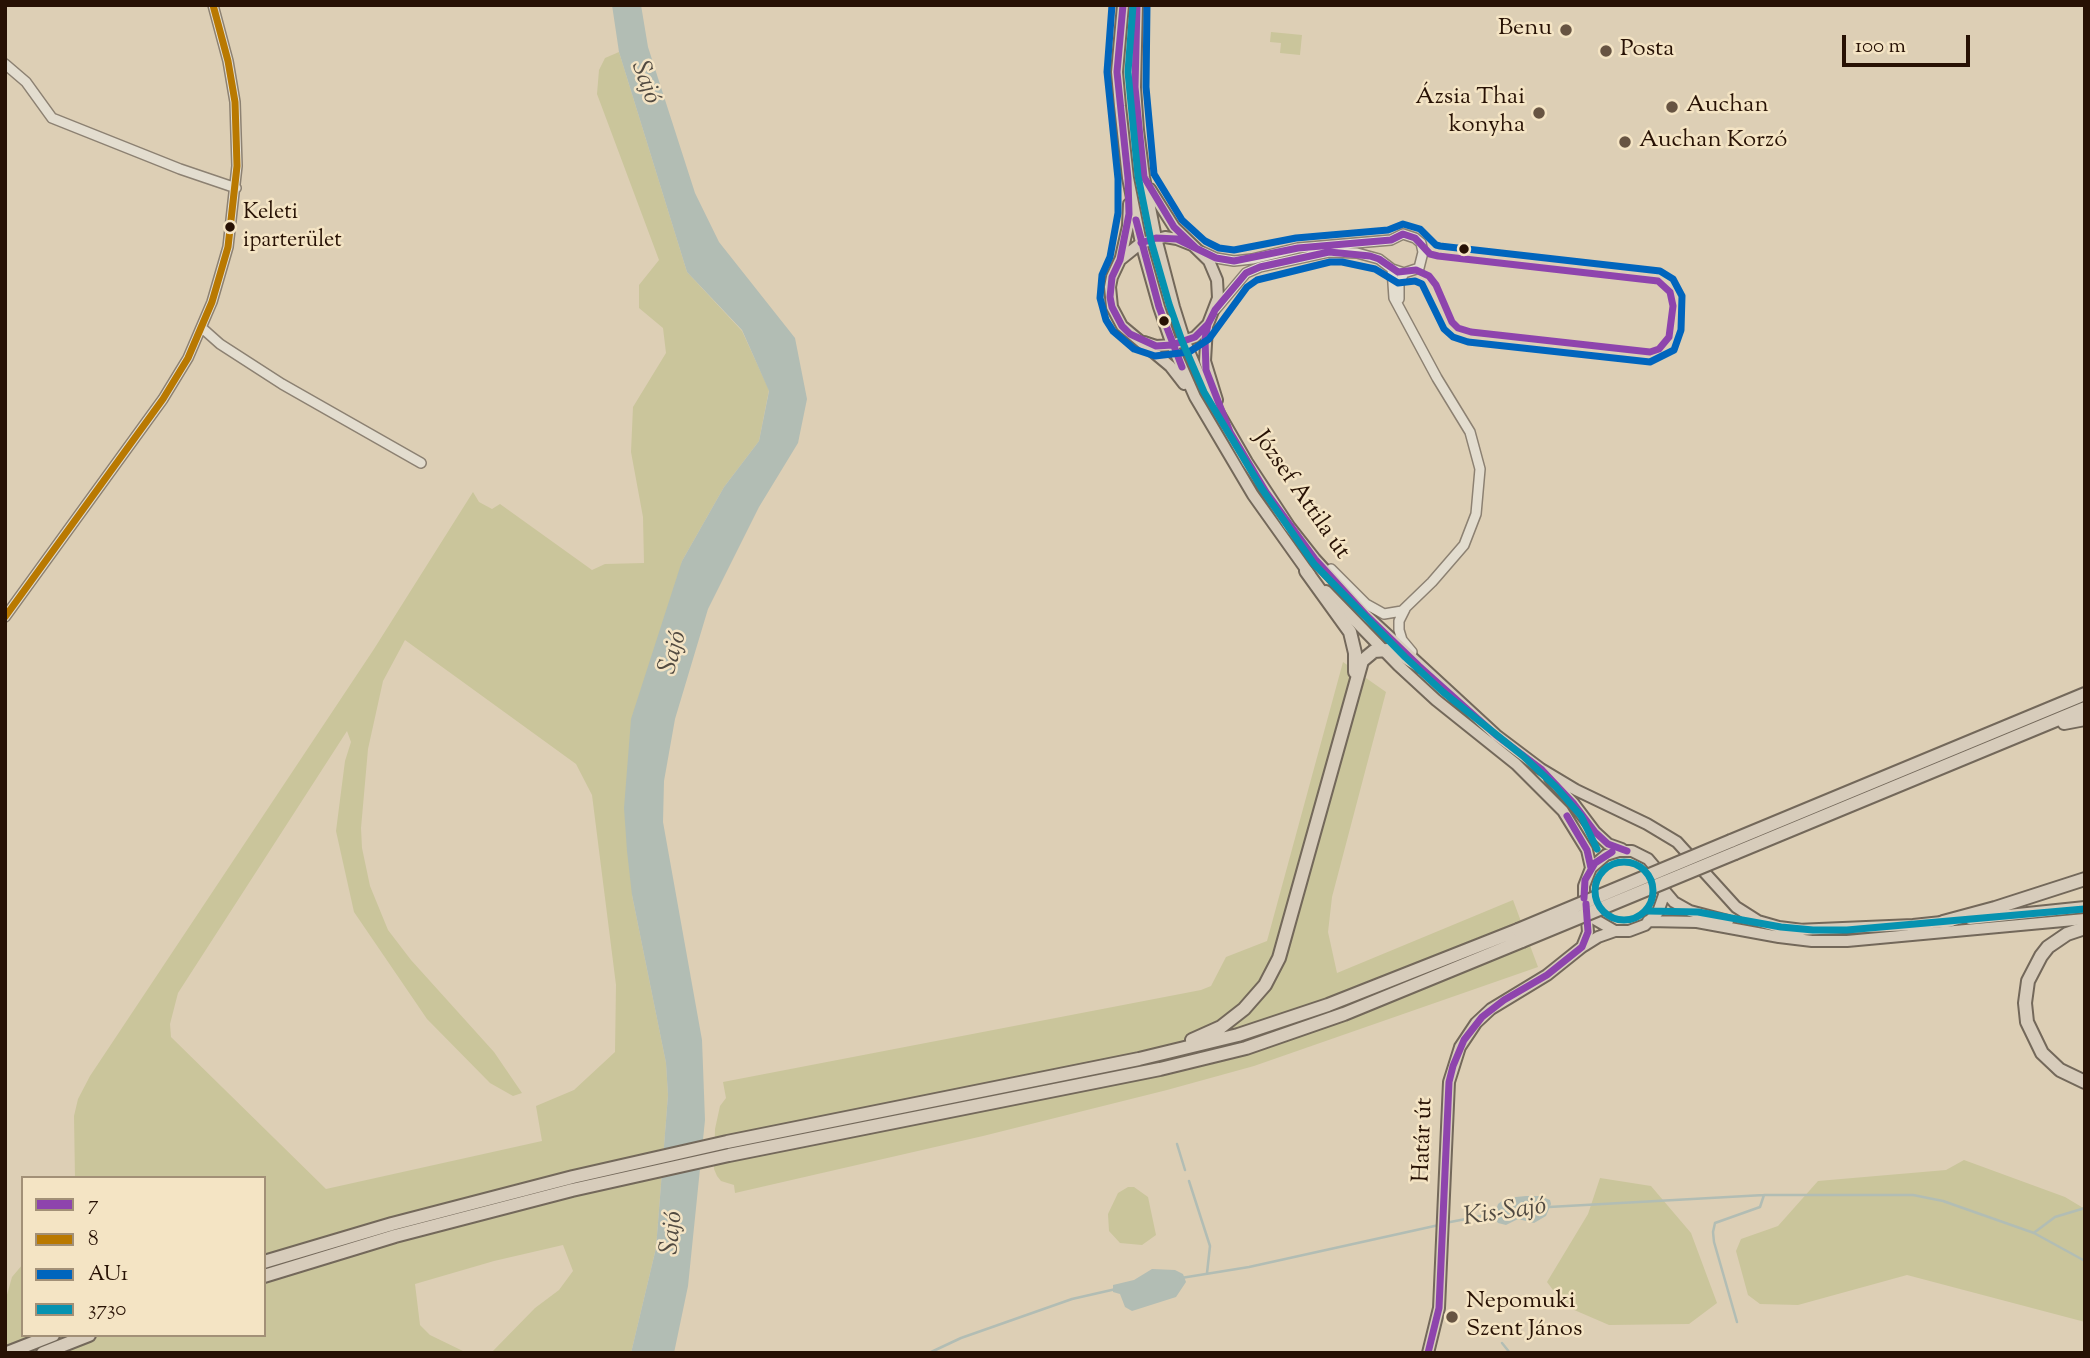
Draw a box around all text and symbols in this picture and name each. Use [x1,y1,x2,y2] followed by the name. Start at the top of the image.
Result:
[1498,16,1552,44] place label: Benu
[1845,21,1973,65] scale bar
[1558,22,1574,38] marker: Benu
[1855,32,1906,62] text: 100 m
[1620,37,1674,65] place label: Posta
[1598,43,1614,59] marker: Posta
[622,57,666,109] water label: Sajó
[1415,85,1525,141] place label: Ázsia Thai konyha
[1686,93,1769,121] place label: Auchan
[1664,99,1680,115] marker: Auchan
[1531,105,1547,121] marker: Ázsia Thai konyha
[1639,128,1787,156] place label: Auchan Korzó
[1617,134,1633,150] marker: Auchan Korzó
[243,201,342,252] place label: Keleti iparterület
[223,220,237,234] marker: Keleti iparterület
[1457,242,1471,256] unlabelled marker
[1157,314,1171,328] unlabelled marker
[1245,426,1355,566] street label: József Attila út
[654,628,696,678] water label: Sajó
[1409,1097,1441,1183] street label: Határ út
[21,1176,266,1337] legend
[88,1190,99,1220] text: 7
[1461,1193,1549,1235] water label: Kis-Sajó
[656,1210,692,1256] water label: Sajó
[88,1225,99,1255] text: 8
[88,1260,128,1290] text: AU1
[1466,1289,1582,1345] place label: Nepomuki Szent János
[88,1295,126,1325] text: 3730
[1444,1309,1460,1325] marker: Nepomuki Szent János

